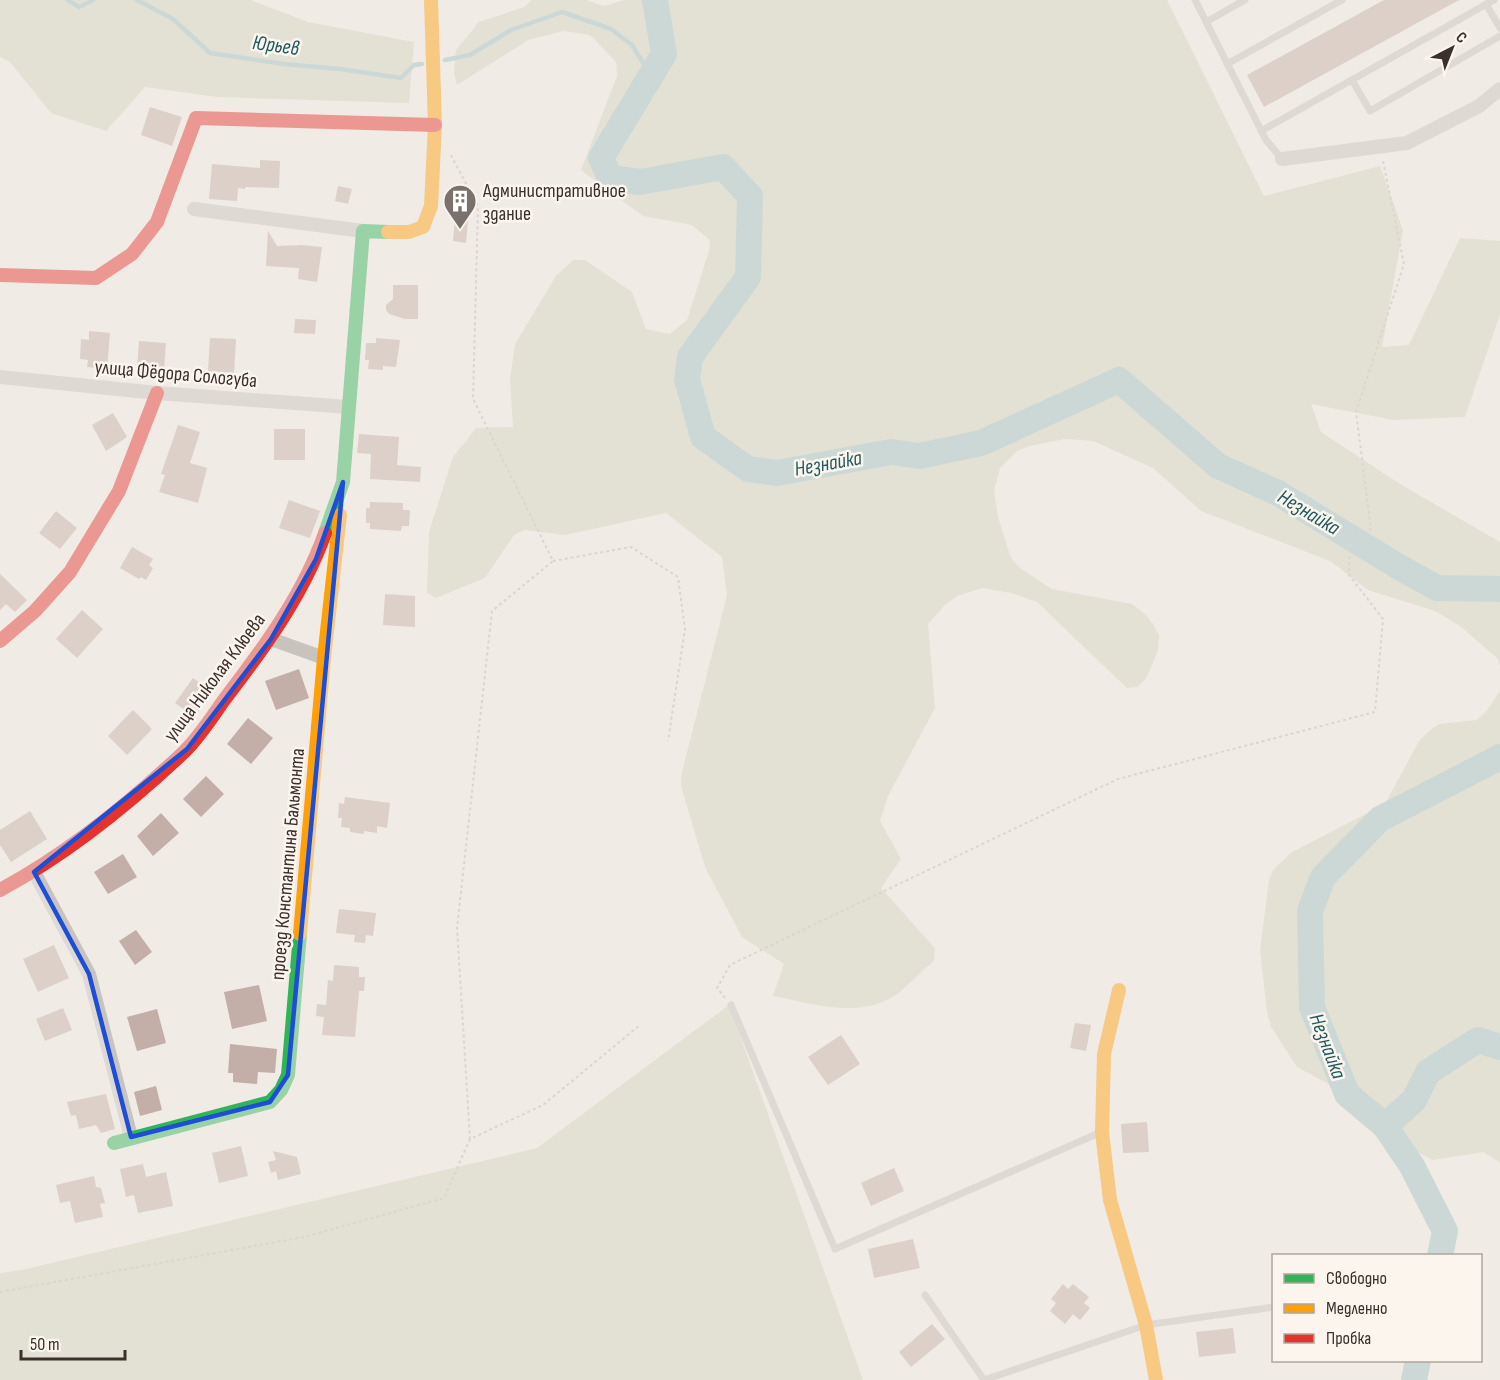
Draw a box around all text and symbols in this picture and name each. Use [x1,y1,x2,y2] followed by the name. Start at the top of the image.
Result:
[1422,18,1482,78] north arrow
[1452,28,1470,48] text: С
[251,30,301,61] water label: Юрьев
[482,179,626,226] place label: Административное здание
[442,183,478,230] building icon: Административное здание
[94,355,258,393] street label: улица Фёдора Сологуба
[792,445,864,482] water label: Незнайка
[1273,484,1345,541] water label: Незнайка
[159,609,271,746] street label: улица Николая Клюева
[266,747,310,981] street label: проезд Константина Бальмонта
[1304,1010,1352,1083] water label: Незнайка
[1272,1254,1482,1362] legend
[1326,1268,1387,1289] text: Свободно
[1326,1298,1388,1319] text: Медленно
[21,1323,124,1361] scale bar
[1326,1328,1371,1349] text: Пробка
[30,1334,60,1355] text: 50 m

